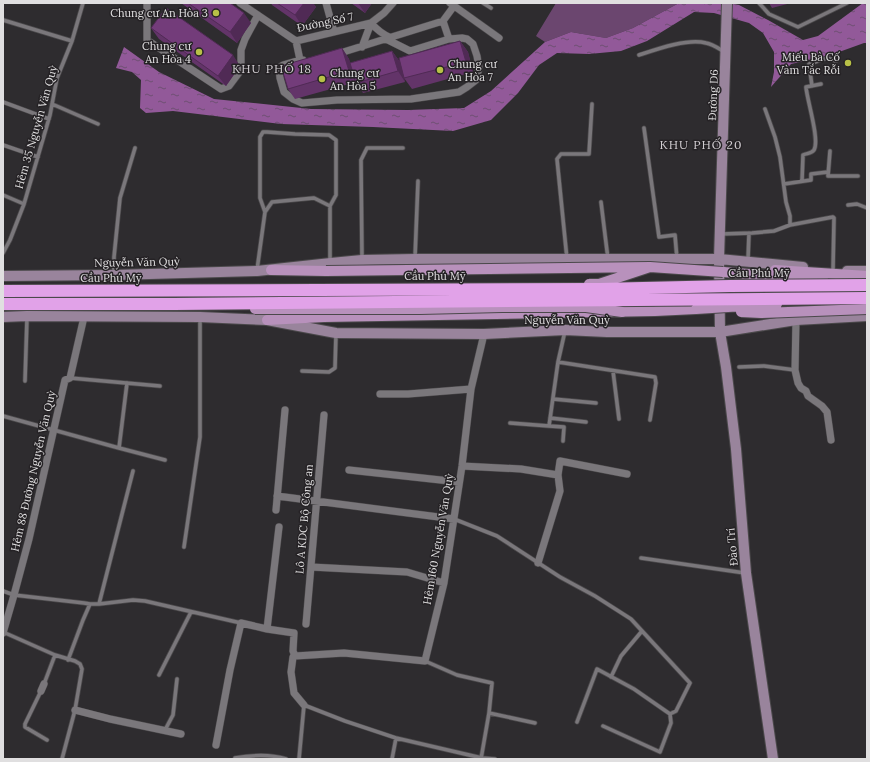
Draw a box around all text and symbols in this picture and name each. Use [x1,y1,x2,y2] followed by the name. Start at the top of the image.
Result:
[110,6,208,20] place label: Chung cư An Hòa 3
[211,8,221,18] marker: Chung cư An Hòa 3
[295,9,355,35] street label: Đường Số 7
[142,39,192,66] place label: Chung cư An Hòa 4
[194,47,204,57] marker: Chung cư An Hòa 4
[776,50,841,77] place label: Miếu Bà Cố Vàm Tắc Rỗi
[447,57,498,84] place label: Chung cư An Hòa 7
[843,58,853,68] marker: Miếu Bà Cố Vàm Tắc Rỗi
[232,61,312,76] district label: KHU PHỐ 18
[12,63,60,190] street label: Hẻm 35 Nguyễn Văn Quỳ
[435,65,445,75] marker: Chung cư An Hòa 7
[329,66,380,93] place label: Chung cư An Hòa 5
[705,69,721,121] street label: Đường D6
[317,74,327,84] marker: Chung cư An Hòa 5
[660,137,742,152] district label: KHU PHỐ 20
[94,254,180,270] street label: Nguyễn Văn Quỳ
[728,266,790,280] street label: Cầu Phú Mỹ
[404,269,466,283] street label: Cầu Phú Mỹ
[80,271,142,285] street label: Cầu Phú Mỹ
[524,313,610,327] street label: Nguyễn Văn Quỳ
[8,389,58,553] street label: Hẻm 88 Đường Nguyễn Văn Quỳ
[292,463,316,574] street label: Lô A KDC Bộ Công an
[420,472,456,606] street label: Hẻm 160 Nguyễn Văn Quỳ
[723,528,741,566] street label: Đào Trí

